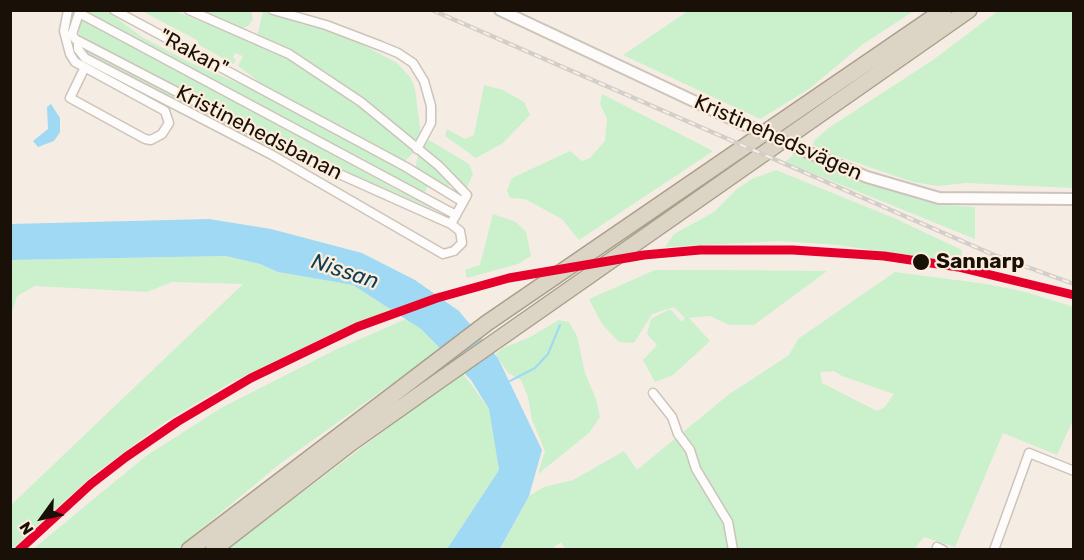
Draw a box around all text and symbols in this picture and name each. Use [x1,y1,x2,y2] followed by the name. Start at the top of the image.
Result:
[154,24,232,82] street label: "Rakan"
[172,80,346,186] street label: Kristinehedsbanan
[690,90,866,186] street label: Kristinehedsvägen
[308,249,382,295] water label: Nissan
[936,249,1024,275] place label: Sannarp
[911,252,931,272] marker: Sannarp
[12,488,72,548] north arrow
[15,518,38,538] text: N

